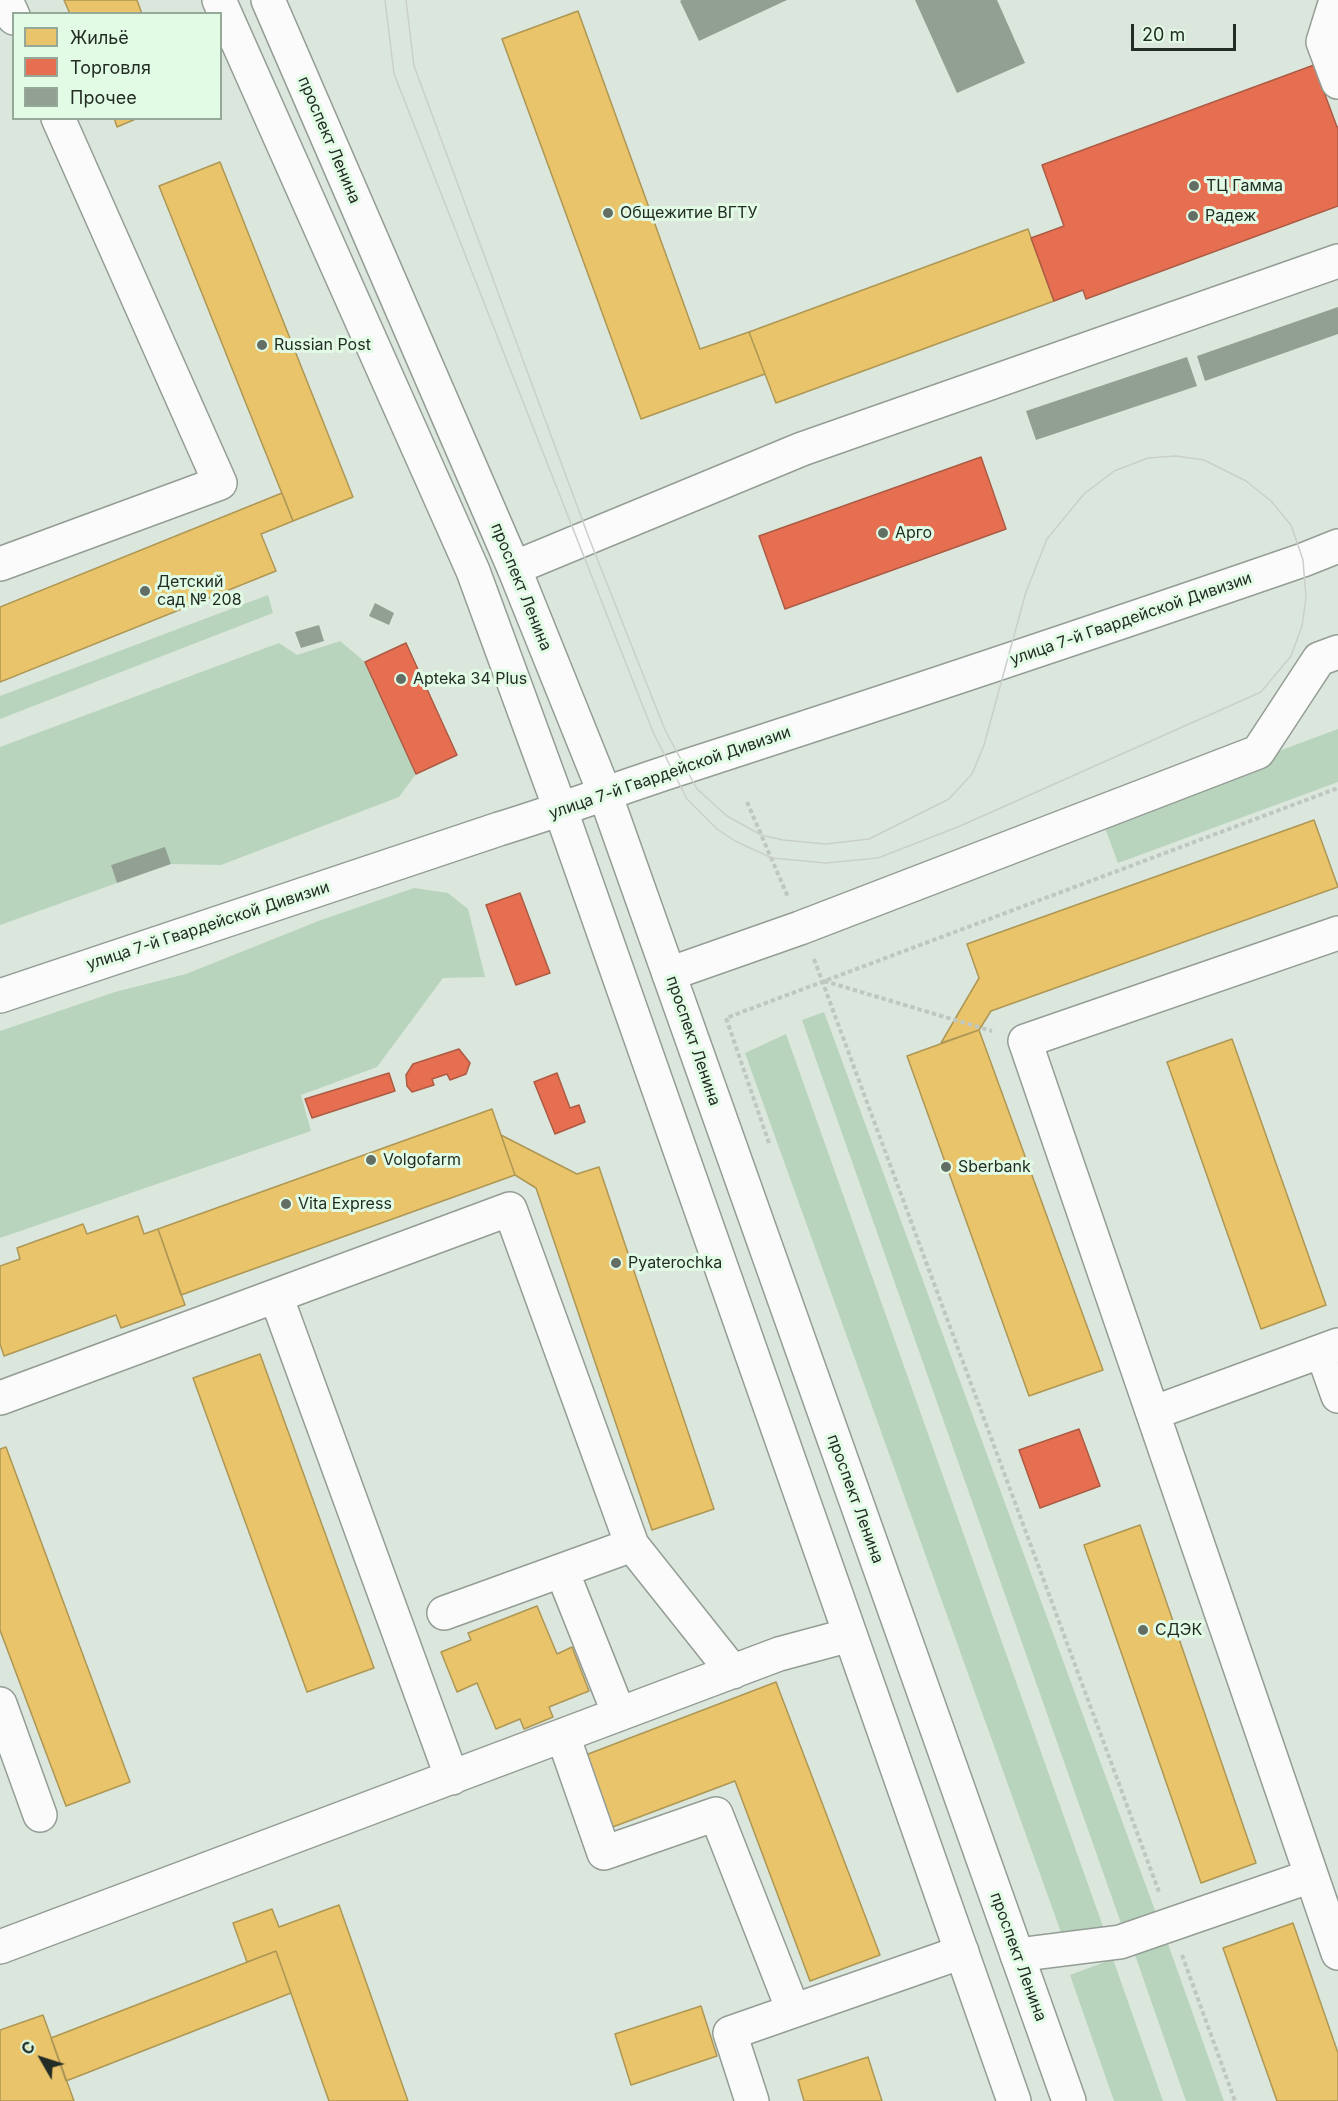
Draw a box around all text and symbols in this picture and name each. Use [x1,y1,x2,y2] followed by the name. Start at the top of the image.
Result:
[12,12,222,120] legend
[1134,12,1239,50] scale bar
[1142,24,1185,45] text: 20 m
[70,27,129,48] text: Жильё
[70,57,151,78] text: Торговля
[294,74,364,206] street label: проспект Ленина
[70,87,137,108] text: Прочее
[1206,176,1283,196] place label: ТЦ Гамма
[1187,179,1201,193] marker: ТЦ Гамма
[620,203,757,223] place label: Общежитие ВГТУ
[601,206,615,220] marker: Общежитие ВГТУ
[1205,206,1256,226] place label: Радеж
[1186,209,1200,223] marker: Радеж
[274,335,371,355] place label: Russian Post
[255,338,269,352] marker: Russian Post
[487,520,555,654] street label: проспект Ленина
[895,523,932,543] place label: Арго
[876,526,890,540] marker: Арго
[1008,569,1254,669] street label: улица 7-й Гвардейской Дивизии
[157,572,242,610] place label: Детский сад № 208
[138,584,152,598] marker: Детский сад № 208
[413,669,527,689] place label: Apteka 34 Plus
[394,672,408,686] marker: Apteka 34 Plus
[547,723,793,823] street label: улица 7-й Гвардейской Дивизии
[84,878,332,974] street label: улица 7-й Гвардейской Дивизии
[662,974,724,1108] street label: проспект Ленина
[383,1150,461,1170] place label: Volgofarm
[364,1153,378,1167] marker: Volgofarm
[958,1157,1031,1177] place label: Sberbank
[939,1160,953,1174] marker: Sberbank
[298,1194,392,1214] place label: Vita Express
[279,1197,293,1211] marker: Vita Express
[628,1253,722,1273] place label: Pyaterochka
[609,1256,623,1270] marker: Pyaterochka
[823,1432,887,1566] street label: проспект Ленина
[1155,1620,1202,1640] place label: СДЭК
[1136,1623,1150,1637] marker: СДЭК
[986,1890,1050,2024] street label: проспект Ленина
[12,2029,72,2089] north arrow
[17,2037,40,2059] text: С

